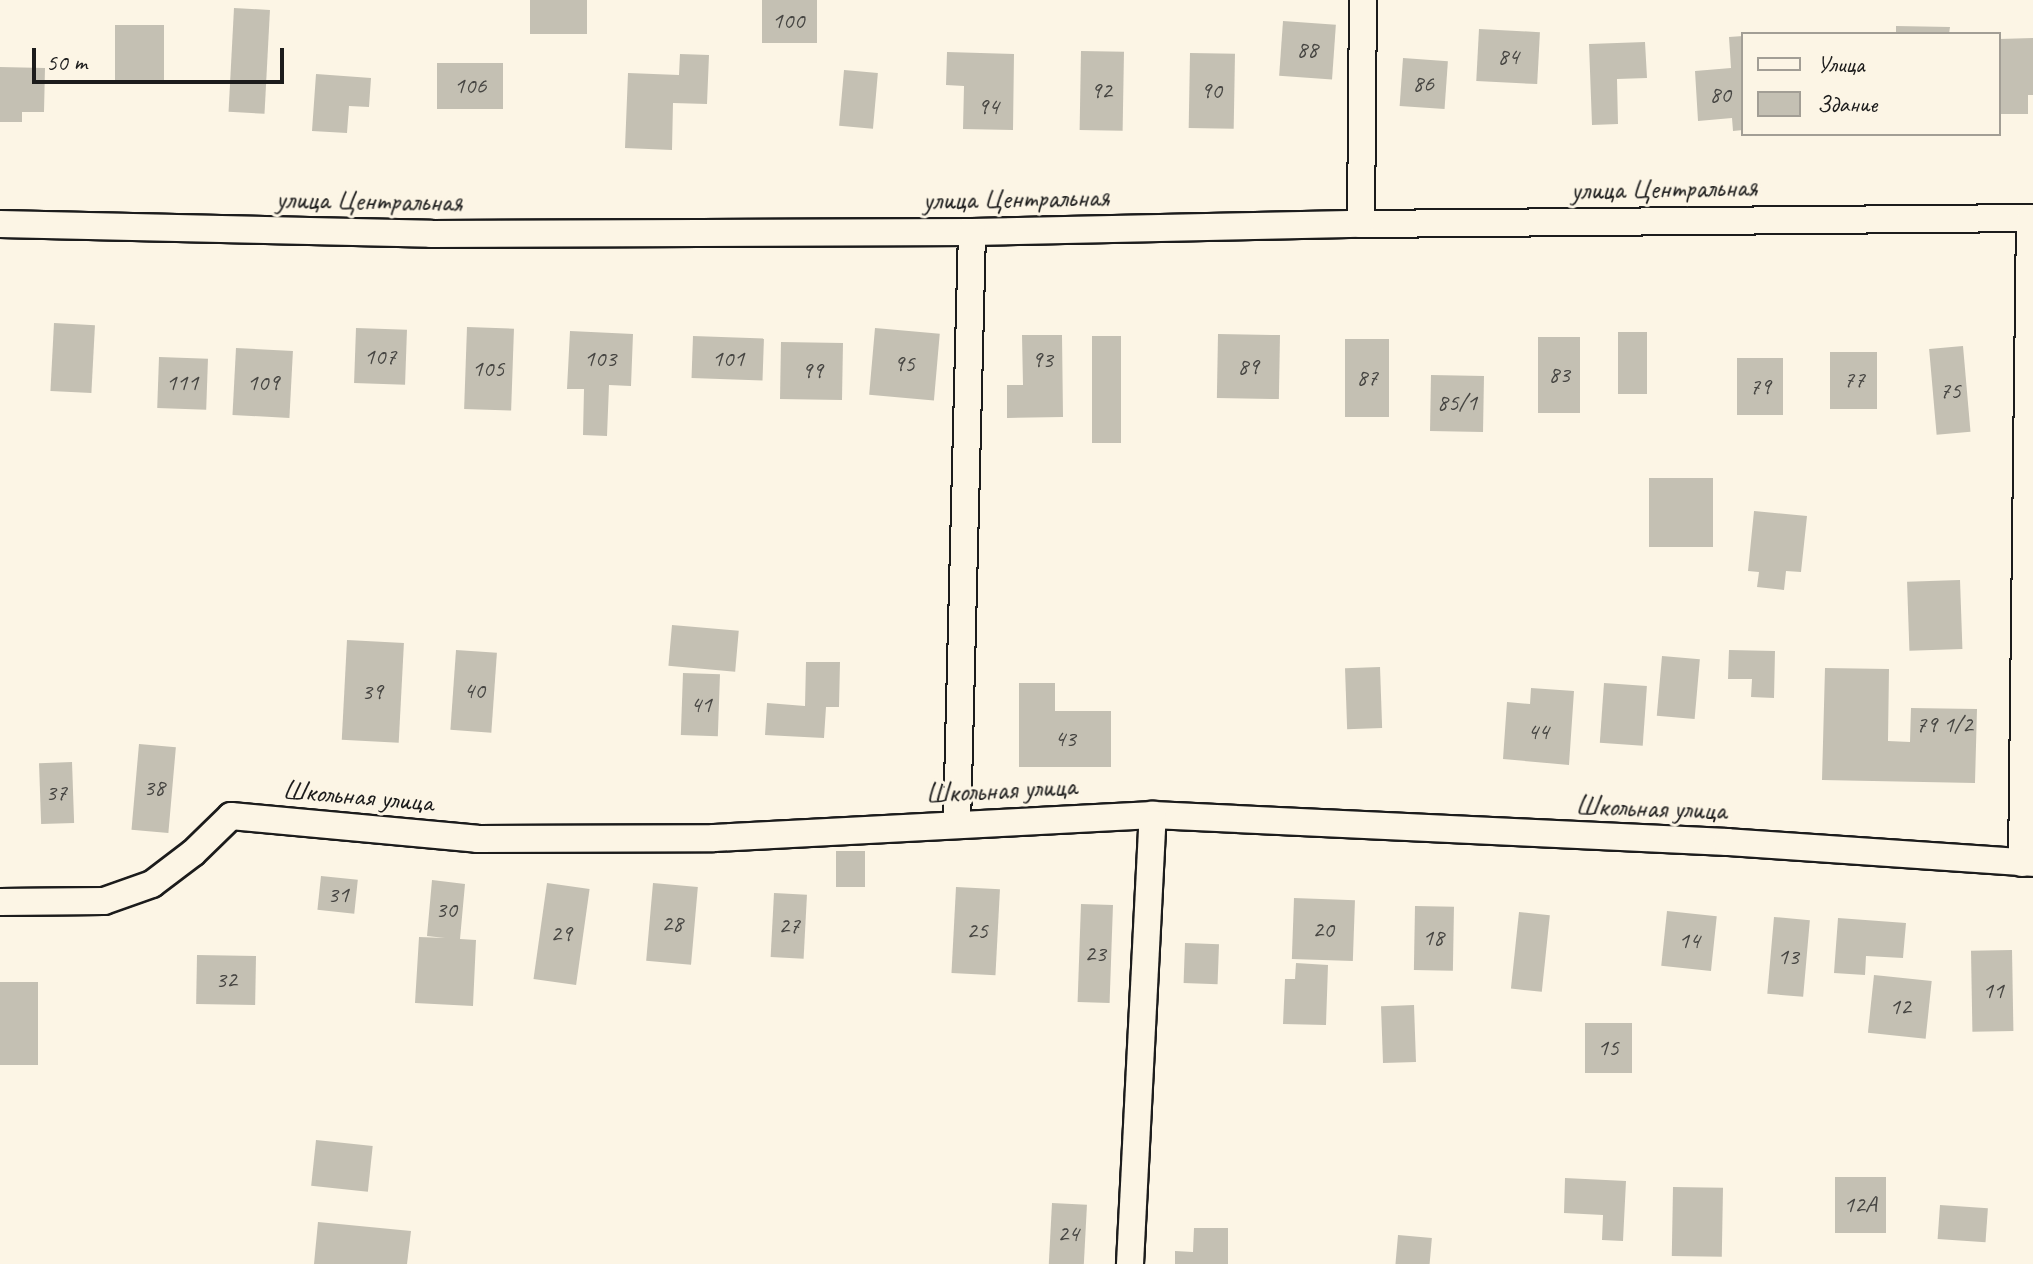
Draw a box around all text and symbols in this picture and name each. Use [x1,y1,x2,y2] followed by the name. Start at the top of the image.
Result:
[772,7,804,35] house number: 100
[36,32,288,82] scale bar
[1741,32,2001,136] legend
[1296,36,1318,64] house number: 88
[1497,43,1519,71] house number: 84
[46,47,87,77] text: 50 m
[1817,49,1865,79] text: Улица
[1412,70,1434,98] house number: 86
[454,72,486,100] house number: 106
[1090,77,1112,105] house number: 92
[1200,77,1222,105] house number: 90
[1709,81,1731,109] house number: 80
[1817,89,1877,119] text: Здание
[977,93,999,121] house number: 94
[1569,171,1759,207] street label: улица Центральная
[921,181,1111,217] street label: улица Центральная
[274,183,464,219] street label: улица Центральная
[364,343,396,371] house number: 107
[584,345,616,373] house number: 103
[712,345,744,373] house number: 101
[1031,346,1053,374] house number: 93
[893,350,915,378] house number: 95
[1237,353,1259,381] house number: 89
[472,355,504,383] house number: 105
[801,357,823,385] house number: 99
[1548,361,1570,389] house number: 83
[1356,364,1378,392] house number: 87
[1843,366,1865,394] house number: 77
[166,369,198,397] house number: 111
[247,369,279,397] house number: 109
[1749,373,1771,401] house number: 79
[1939,377,1961,405] house number: 75
[1437,389,1477,417] house number: 85/1
[463,677,485,705] house number: 40
[361,678,383,706] house number: 39
[690,691,712,719] house number: 41
[1916,711,1972,739] house number: 79 1/2
[1527,718,1549,746] house number: 44
[1054,725,1076,753] house number: 43
[924,769,1078,811] street label: Школьная улица
[281,773,435,819] street label: Школьная улица
[143,774,165,802] house number: 38
[45,779,67,807] house number: 37
[1574,789,1728,827] street label: Школьная улица
[327,881,349,909] house number: 31
[435,896,457,924] house number: 30
[661,910,683,938] house number: 28
[778,912,800,940] house number: 27
[1312,916,1334,944] house number: 20
[966,917,988,945] house number: 25
[550,920,572,948] house number: 29
[1422,924,1444,952] house number: 18
[1678,927,1700,955] house number: 14
[1084,940,1106,968] house number: 23
[1777,943,1799,971] house number: 13
[215,966,237,994] house number: 32
[1982,977,2004,1005] house number: 11
[1889,993,1911,1021] house number: 12
[1597,1034,1619,1062] house number: 15
[1843,1191,1877,1219] house number: 12А
[1057,1220,1079,1248] house number: 24

